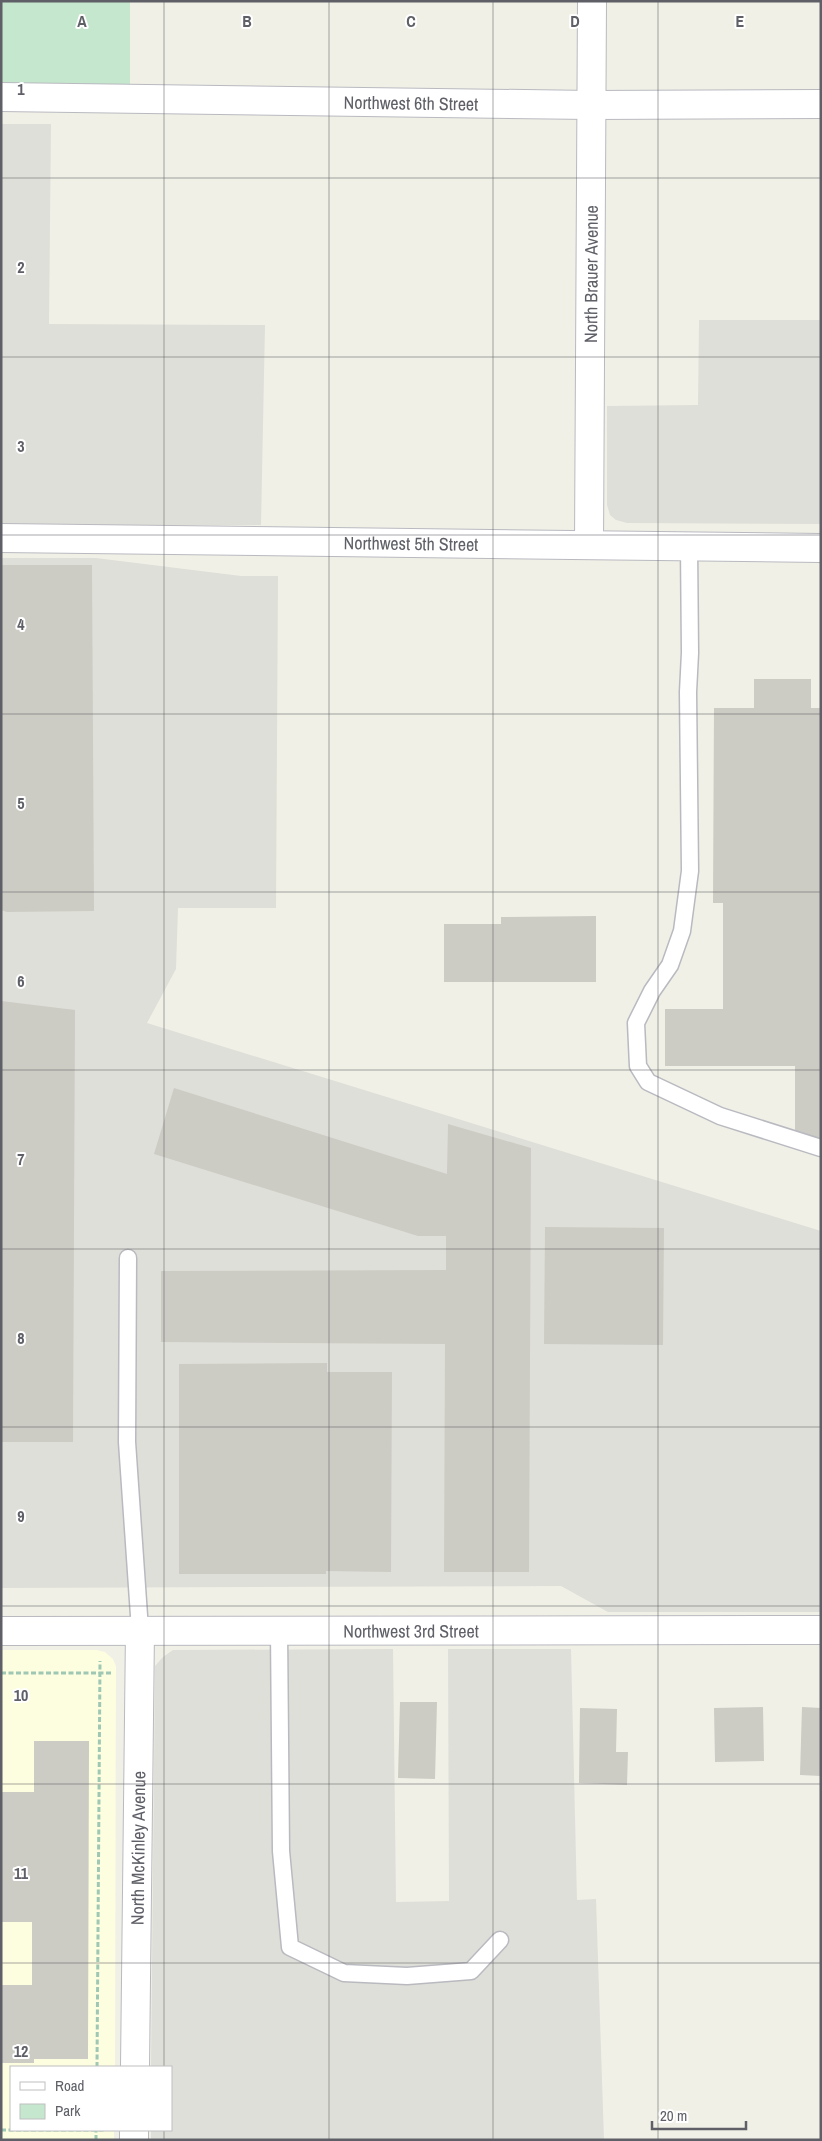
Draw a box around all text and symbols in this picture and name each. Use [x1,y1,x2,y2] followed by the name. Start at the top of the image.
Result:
[77,10,87,32] text: A
[242,10,252,32] text: B
[406,10,416,32] text: C
[570,10,580,32] text: D
[736,10,745,32] text: E
[17,78,25,100] text: 1
[343,89,478,116] street label: Northwest 6th Street
[578,205,603,343] street label: North Brauer Avenue
[17,256,25,278] text: 2
[17,435,25,457] text: 3
[343,530,478,556] street label: Northwest 5th Street
[17,613,25,635] text: 4
[17,792,25,814] text: 5
[17,970,25,992] text: 6
[17,1148,25,1170] text: 7
[17,1327,25,1349] text: 8
[17,1505,25,1527] text: 9
[343,1618,479,1643] street label: Northwest 3rd Street
[14,1684,28,1706] text: 10
[124,1771,151,1925] street label: North McKinley Avenue
[14,1862,29,1884] text: 11
[14,2040,28,2062] text: 12
[10,2066,172,2131] legend
[55,2075,84,2096] text: Road
[652,2098,746,2130] scale bar
[55,2100,81,2121] text: Park
[660,2105,687,2126] text: 20 m

